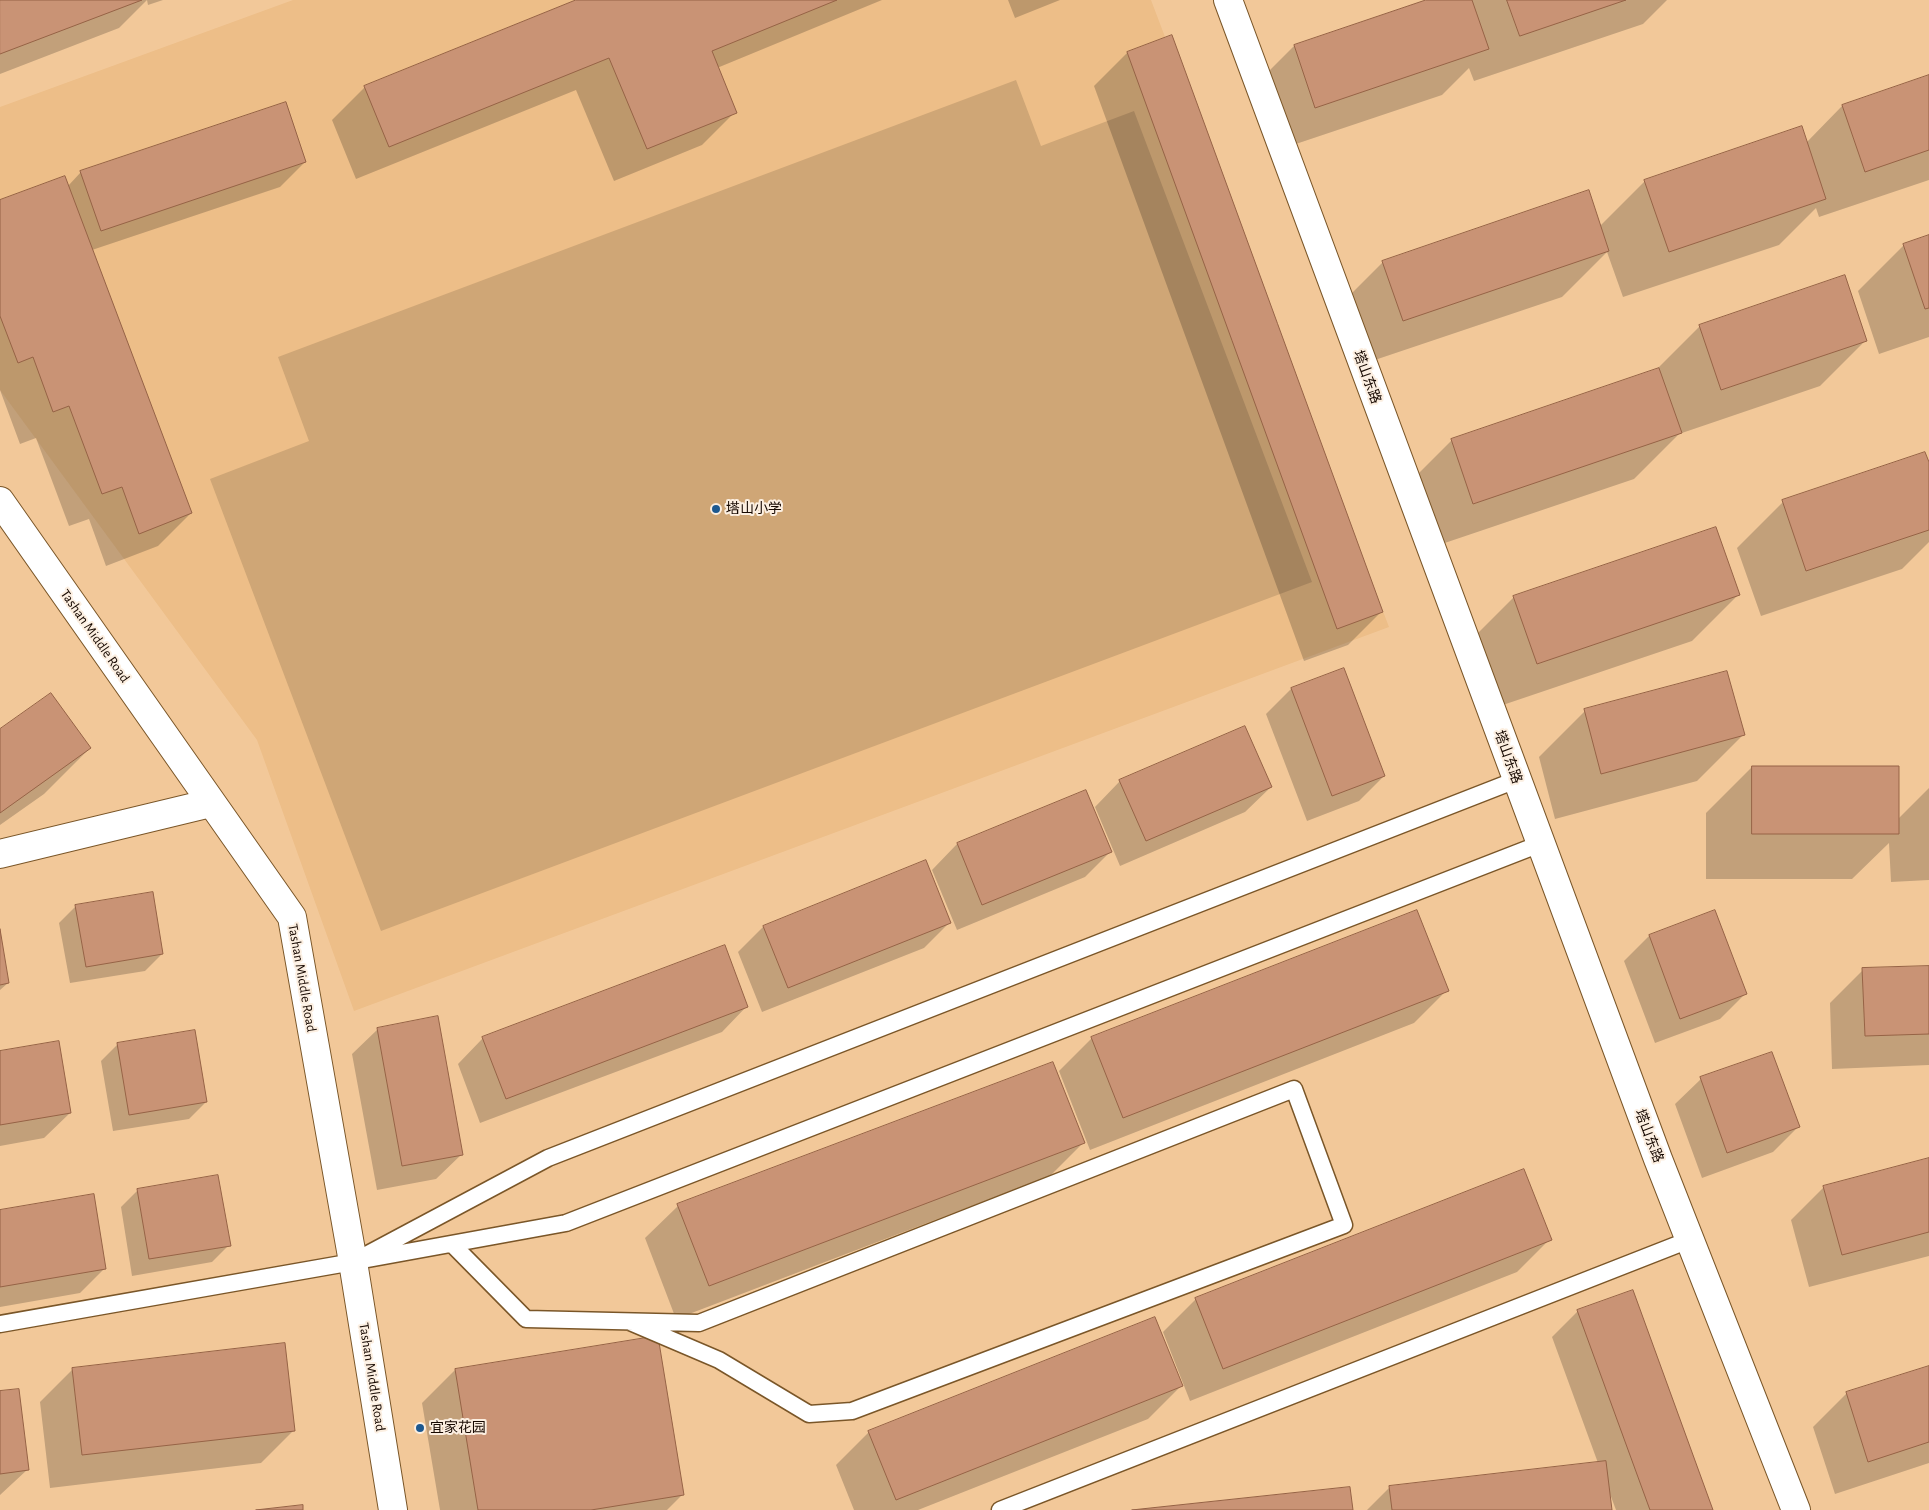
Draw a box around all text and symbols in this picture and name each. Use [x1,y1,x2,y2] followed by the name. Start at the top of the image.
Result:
[1350,348,1384,406] street label: 塔山东路
[726,501,782,517] place label: 塔山小学
[710,503,722,515] marker: 塔山小学
[57,586,133,686] street label: Tashan Middle Road
[1491,728,1525,786] street label: 塔山东路
[284,923,320,1033] street label: Tashan Middle Road
[1631,1107,1667,1165] street label: 塔山东路
[355,1321,389,1433] street label: Tashan Middle Road
[430,1420,486,1436] place label: 宜家花园
[414,1422,426,1434] marker: 宜家花园

